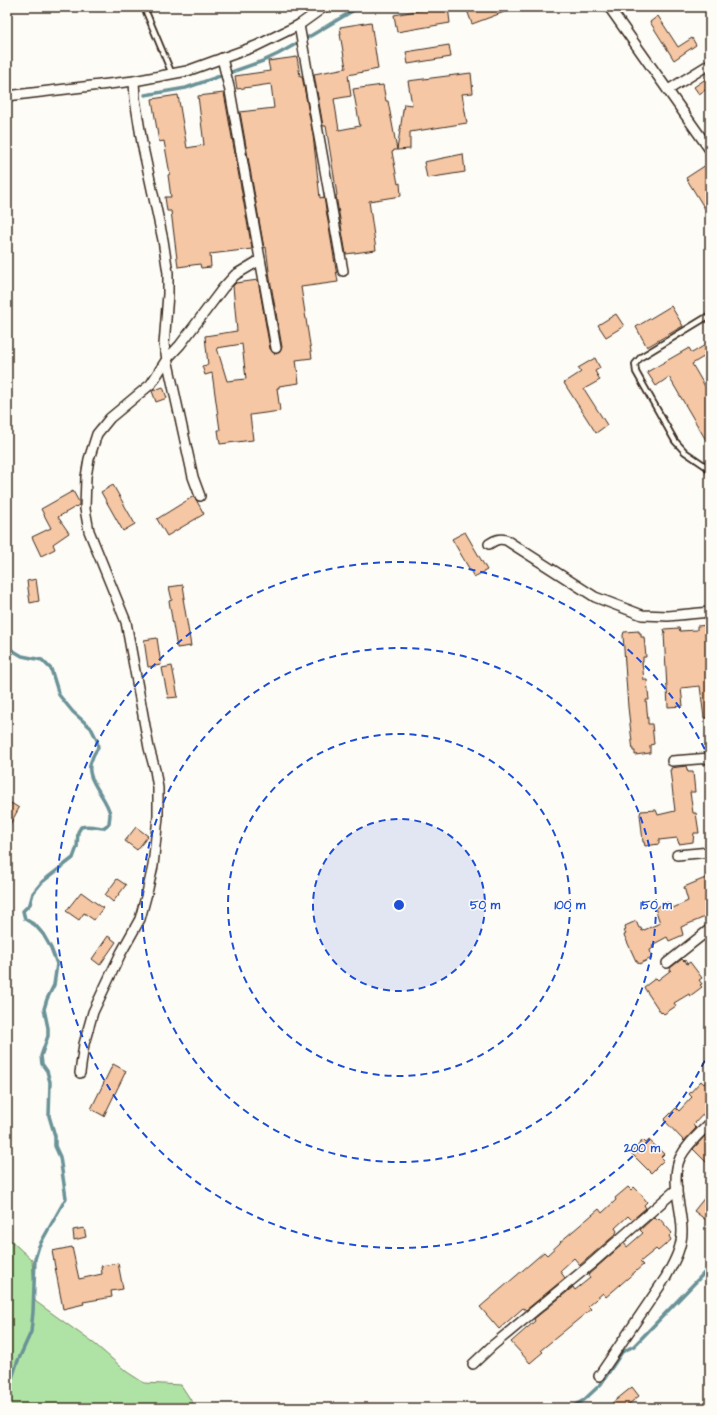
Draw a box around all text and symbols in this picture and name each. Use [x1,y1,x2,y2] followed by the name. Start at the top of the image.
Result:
[470,897,501,914] text: 50 m
[555,897,586,914] text: 100 m
[640,897,673,914] text: 150 m
[392,898,406,912] centre of rings
[623,1140,661,1157] text: 200 m

